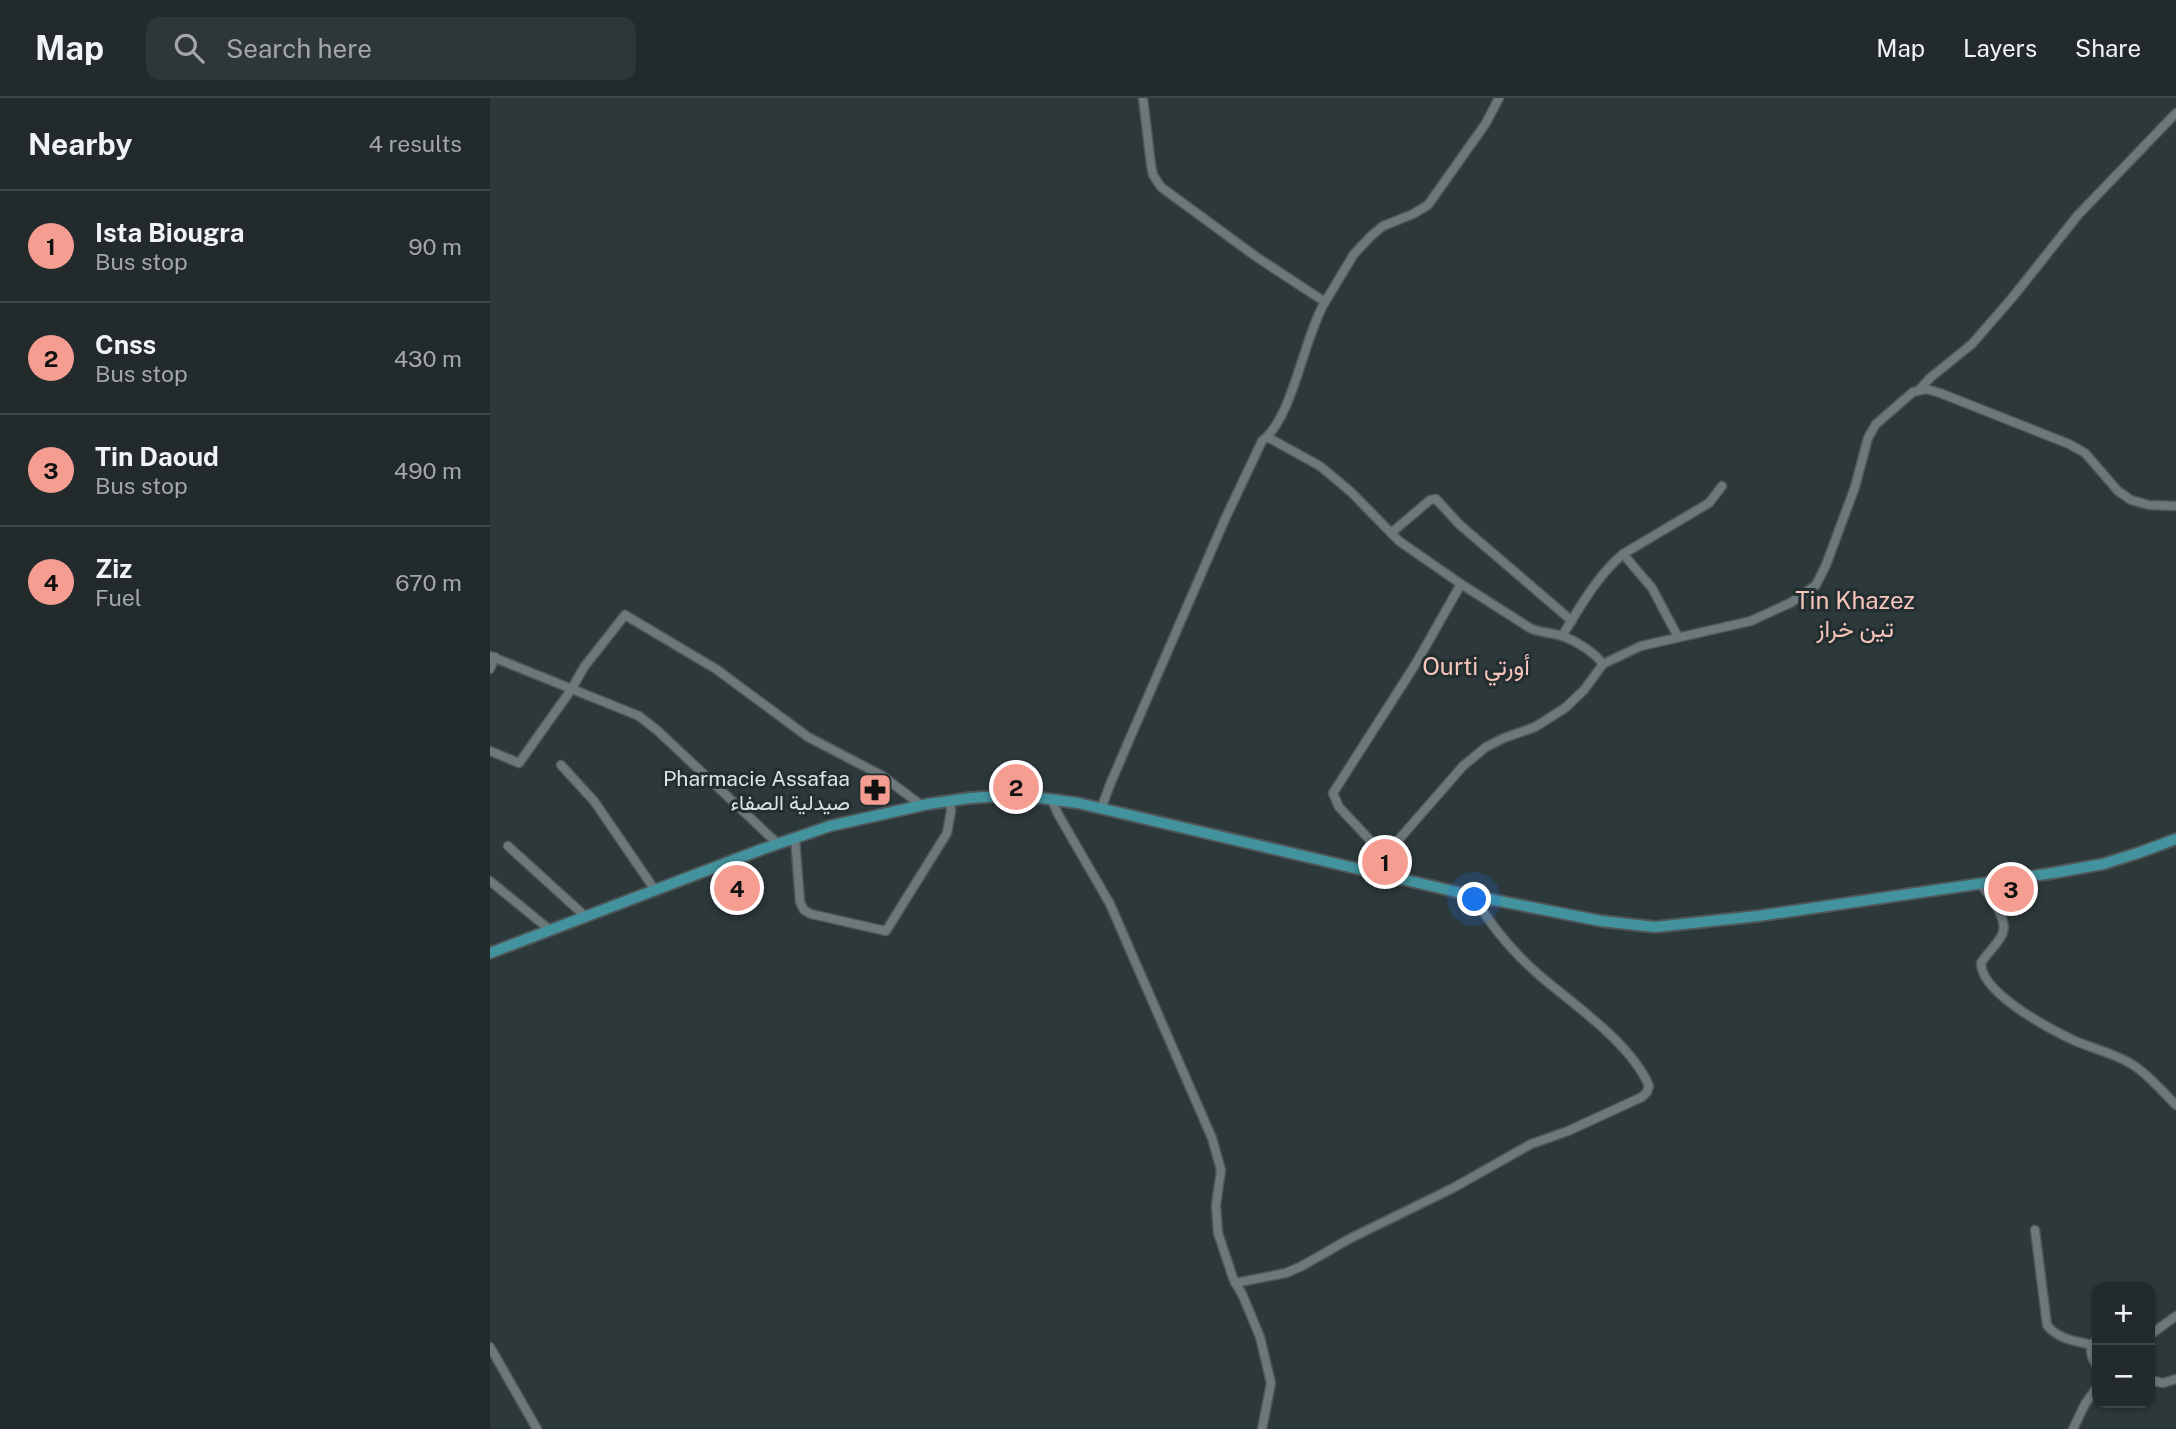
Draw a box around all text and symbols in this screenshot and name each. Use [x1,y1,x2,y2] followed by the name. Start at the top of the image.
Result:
[146,17,636,80] search box
[35,29,104,67] text: Map
[170,29,208,67] icon: search
[226,33,372,64] text: Search here
[1876,34,1925,62] text: Map
[1963,34,2037,62] text: Layers
[2075,34,2141,62] text: Share
[28,126,132,162] text: Nearby
[368,130,462,157] text: 4 results
[95,217,245,248] text: Ista Biougra
[46,233,56,260] text: 1
[408,233,462,260] text: 90 m
[95,248,188,275] text: Bus stop
[95,329,156,360] text: Cnss
[44,345,58,372] text: 2
[394,345,462,372] text: 430 m
[95,360,188,387] text: Bus stop
[95,441,219,472] text: Tin Daoud
[43,457,59,484] text: 3
[394,457,462,484] text: 490 m
[95,472,188,499] text: Bus stop
[95,553,132,584] text: Ziz
[43,569,59,596] text: 4
[395,569,462,596] text: 670 m
[95,584,142,611] text: Fuel
[1795,586,1915,644] district label: Tin Khazez تين خراز
[1422,652,1530,686] district label: Ourti أورتي
[993,761,1039,813] pin: 2
[663,766,850,815] place label: Pharmacie Assafaa صيدلية الصفاء
[856,771,894,809] pharmacy icon: Pharmacie Assafaa صيدلية الصفاء
[1362,836,1408,888] pin: 1
[714,862,760,914] pin: 4
[1988,863,2034,915] pin: 3
[1457,882,1491,916] your location
[2092,1282,2155,1408] map controls
[2092,1282,2155,1345] button: +
[2092,1345,2155,1408] button: −

